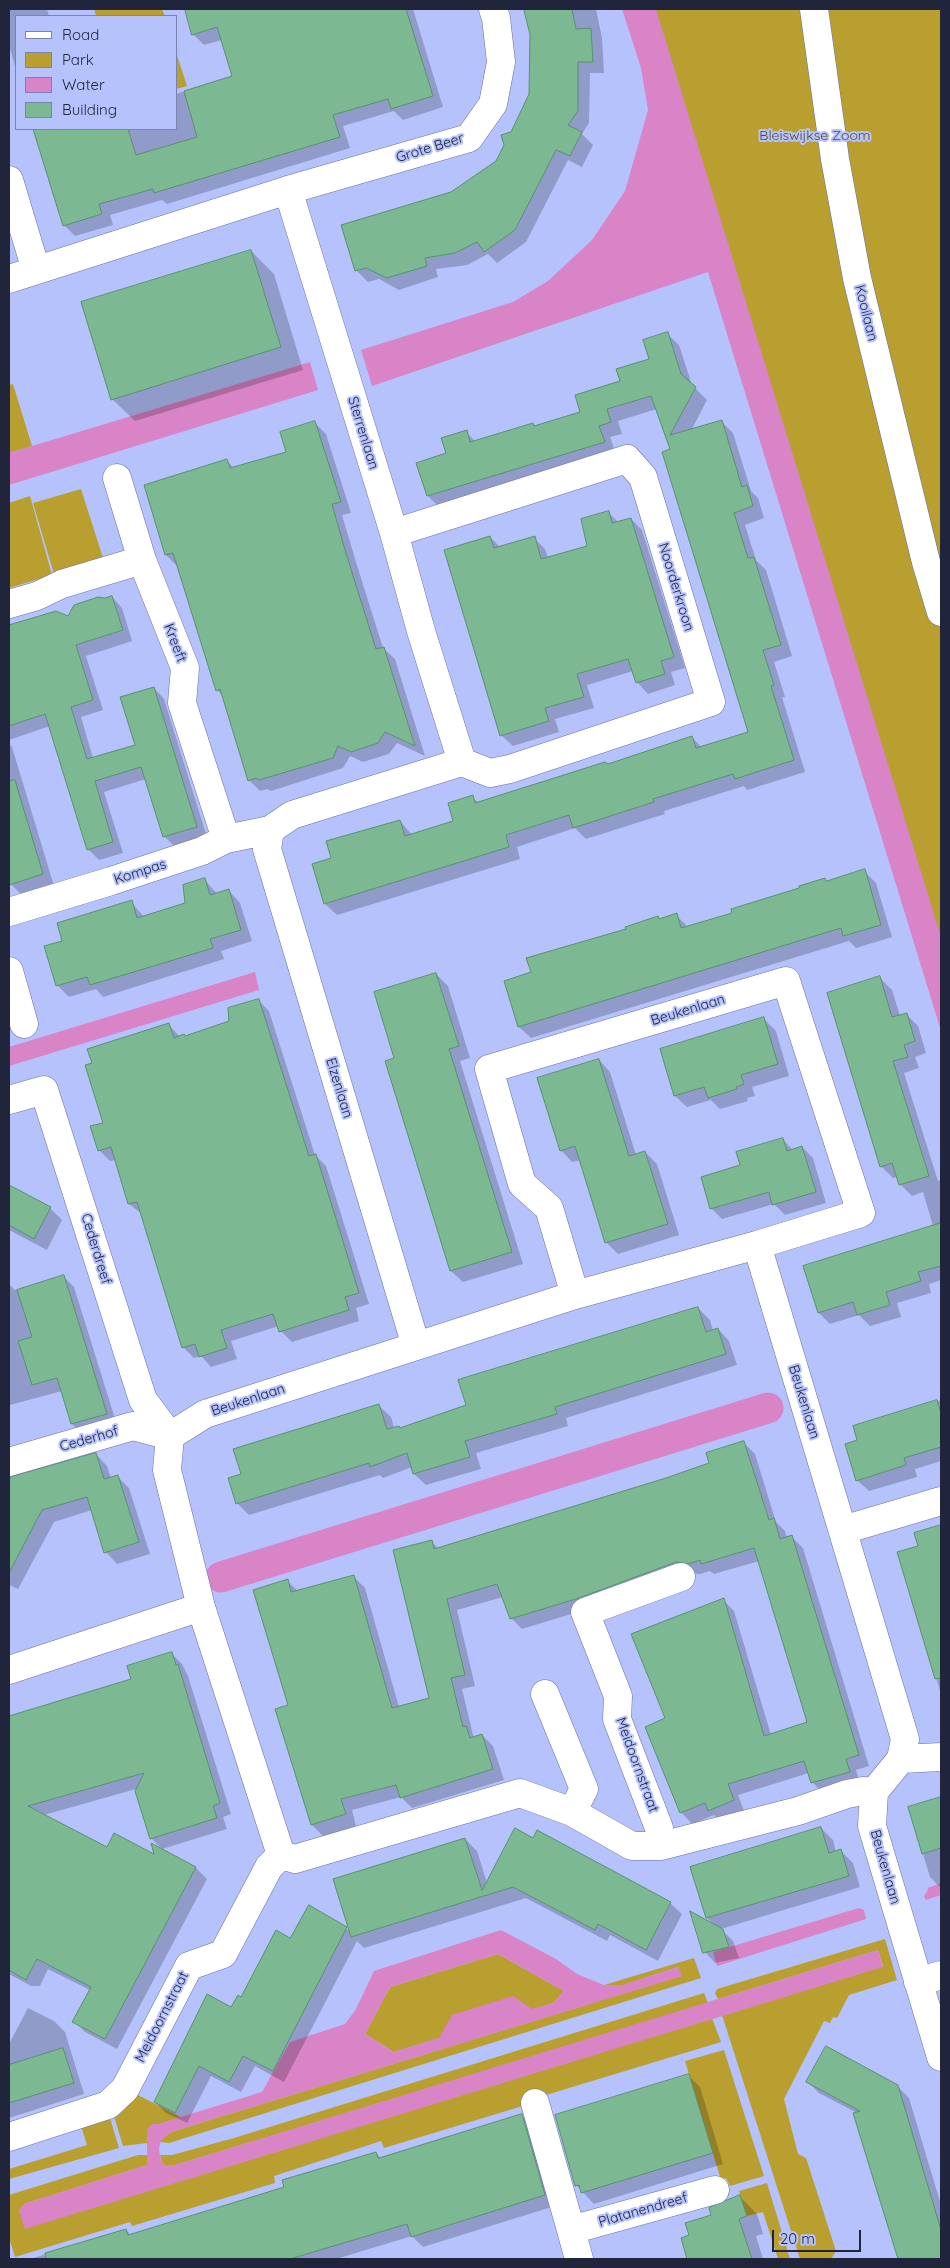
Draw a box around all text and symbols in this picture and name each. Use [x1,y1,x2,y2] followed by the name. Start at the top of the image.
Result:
[15,15,178,130] legend
[62,25,99,44] text: Road
[62,50,94,69] text: Park
[62,75,105,94] text: Water
[62,100,117,119] text: Building
[759,128,871,144] park label: Bleiswijkse Zoom
[394,130,466,166] street label: Grote Beer
[851,283,881,343] street label: Kooilaan
[344,395,382,471] street label: Sterrenlaan
[655,541,697,633] street label: Noorderkroon
[160,621,190,665] street label: Kreeft
[112,856,168,888] street label: Kompas
[649,991,727,1029] street label: Beukenlaan
[322,1056,356,1120] street label: Elzenlaan
[77,1212,115,1286] street label: Cederdreef
[785,1363,823,1441] street label: Beukenlaan
[209,1380,287,1420] street label: Beukenlaan
[58,1423,120,1455] street label: Cederhof
[612,1715,662,1815] street label: Meidoornstraat
[866,1828,904,1906] street label: Beukenlaan
[132,1969,192,2065] street label: Meidoornstraat
[597,2189,689,2231] street label: Platanendreef
[775,2220,864,2252] scale bar
[780,2229,815,2248] text: 20 m

